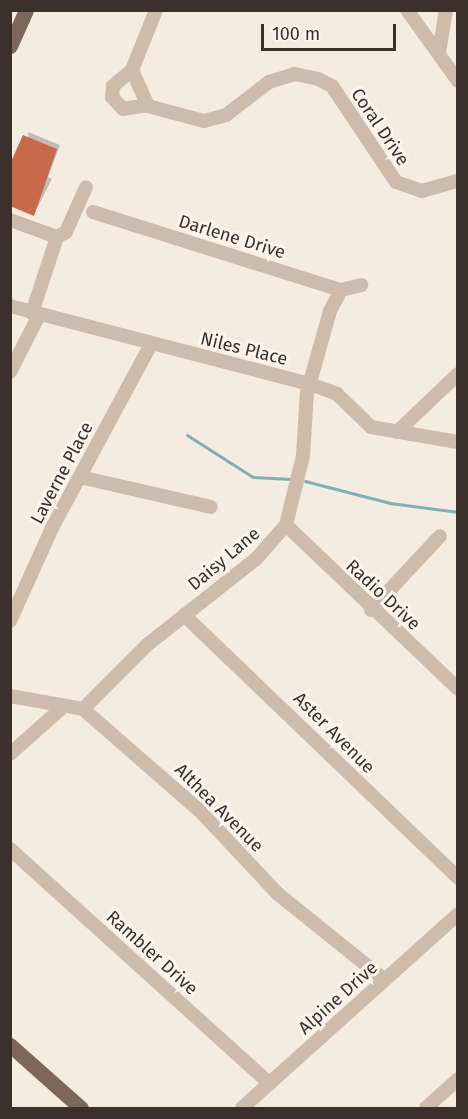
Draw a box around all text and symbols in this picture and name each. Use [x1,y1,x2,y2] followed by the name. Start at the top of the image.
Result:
[264,12,399,50] scale bar
[272,23,320,45] text: 100 m
[346,84,414,170] street label: Coral Drive
[176,211,288,263] street label: Darlene Drive
[198,328,290,370] street label: Niles Place
[26,418,98,528] street label: Laverne Place
[184,523,264,595] street label: Daisy Lane
[341,555,425,635] street label: Radio Drive
[289,688,379,778] street label: Aster Avenue
[170,759,268,857] street label: Althea Avenue
[102,906,202,1000] street label: Rambler Drive
[294,957,382,1039] street label: Alpine Drive

